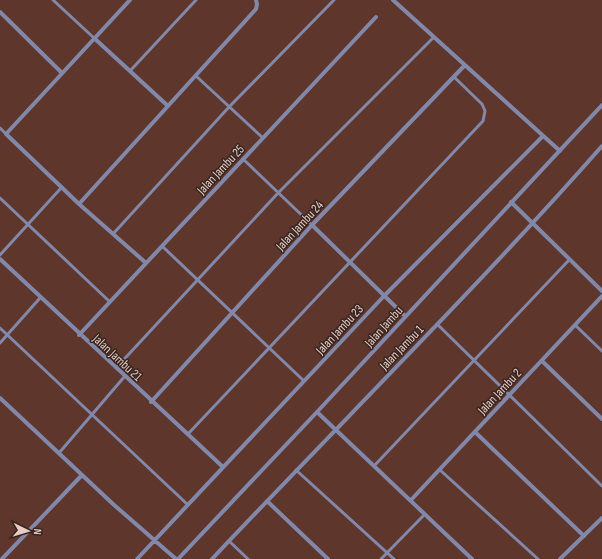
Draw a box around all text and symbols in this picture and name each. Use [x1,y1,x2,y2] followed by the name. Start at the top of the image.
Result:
[193,141,248,199] street label: Jalan Jambu 25
[272,197,327,255] street label: Jalan Jambu 24
[312,301,367,359] street label: Jalan Jambu 23
[361,303,406,351] street label: Jalan Jambu
[376,322,427,374] street label: Jalan Jambu 1
[89,330,146,385] street label: Jalan Jambu 21
[474,365,525,419] street label: Jalan Jambu 2
[8,511,48,551] north arrow
[31,528,44,535] text: N

